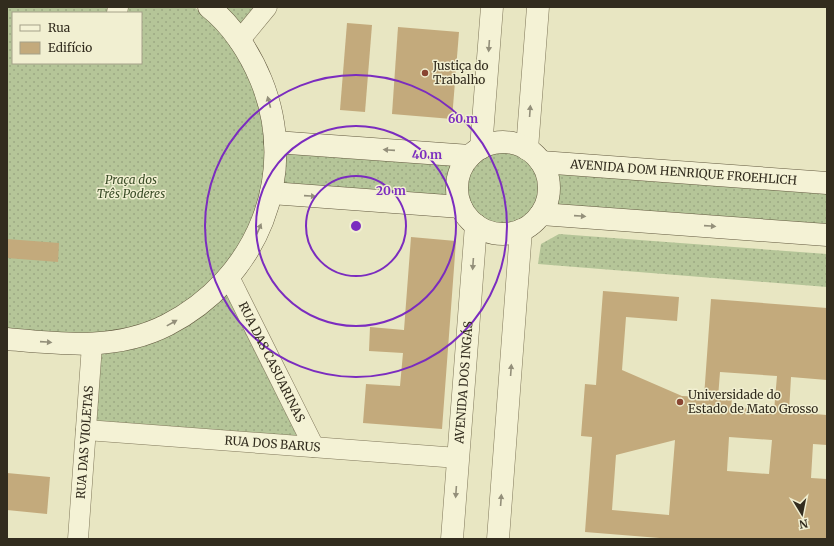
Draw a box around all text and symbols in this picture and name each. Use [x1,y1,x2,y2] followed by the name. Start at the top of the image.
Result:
[12,12,142,64] legend
[48,20,71,35] text: Rua
[48,40,92,55] text: Edifício
[486,40,493,52] one-way arrow
[432,58,489,87] place label: Justiça do Trabalho
[420,68,430,78] marker: Justiça do Trabalho
[266,96,272,108] one-way arrow
[527,105,534,117] one-way arrow
[448,111,478,126] text: 60 m
[383,147,395,154] one-way arrow
[412,147,442,162] text: 40 m
[569,156,798,188] street label: AVENIDA DOM HENRIQUE FROEHLICH
[97,172,165,201] park label: Praça dos Três Poderes
[376,183,406,198] text: 20 m
[304,193,316,200] one-way arrow
[574,213,586,220] one-way arrow
[349,219,363,233] centre of rings
[704,223,716,230] one-way arrow
[256,224,262,235] one-way arrow
[469,258,476,270] one-way arrow
[236,299,308,424] street label: RUA DAS CASUARINAS
[166,319,178,326] one-way arrow
[451,320,476,445] street label: AVENIDA DOS INGÁS
[40,339,52,346] one-way arrow
[507,364,514,376] one-way arrow
[73,385,96,499] street label: RUA DAS VIOLETAS
[688,387,818,416] place label: Universidade do Estado de Mato Grosso
[675,397,685,407] marker: Universidade do Estado de Mato Grosso
[224,432,321,455] street label: RUA DOS BARUS
[452,486,459,498] one-way arrow
[498,494,505,506] one-way arrow
[782,494,822,534] north arrow
[798,516,809,532] text: N

